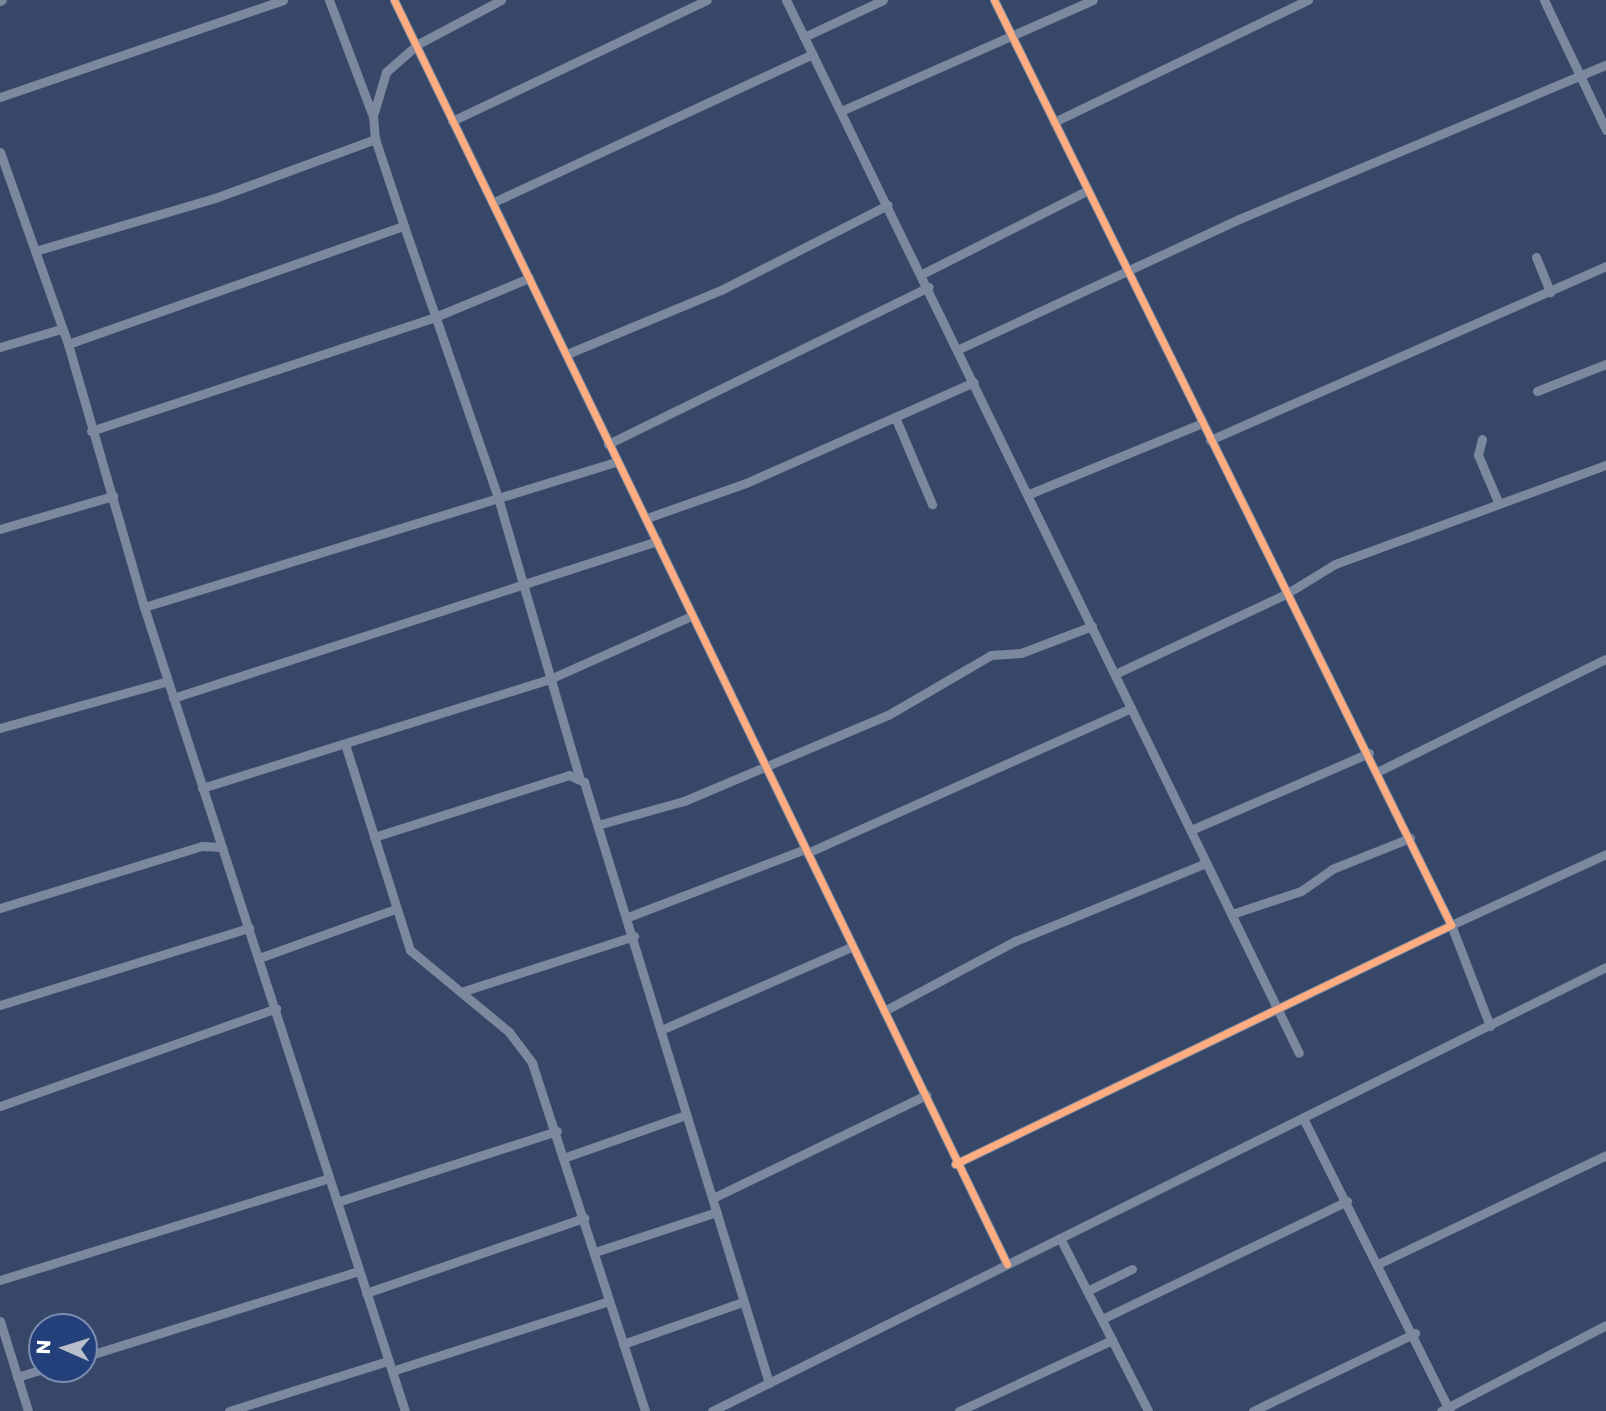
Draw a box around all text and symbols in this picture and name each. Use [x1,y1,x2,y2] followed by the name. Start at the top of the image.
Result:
[28,1313,98,1383] north arrow
[30,1339,57,1355] text: N

